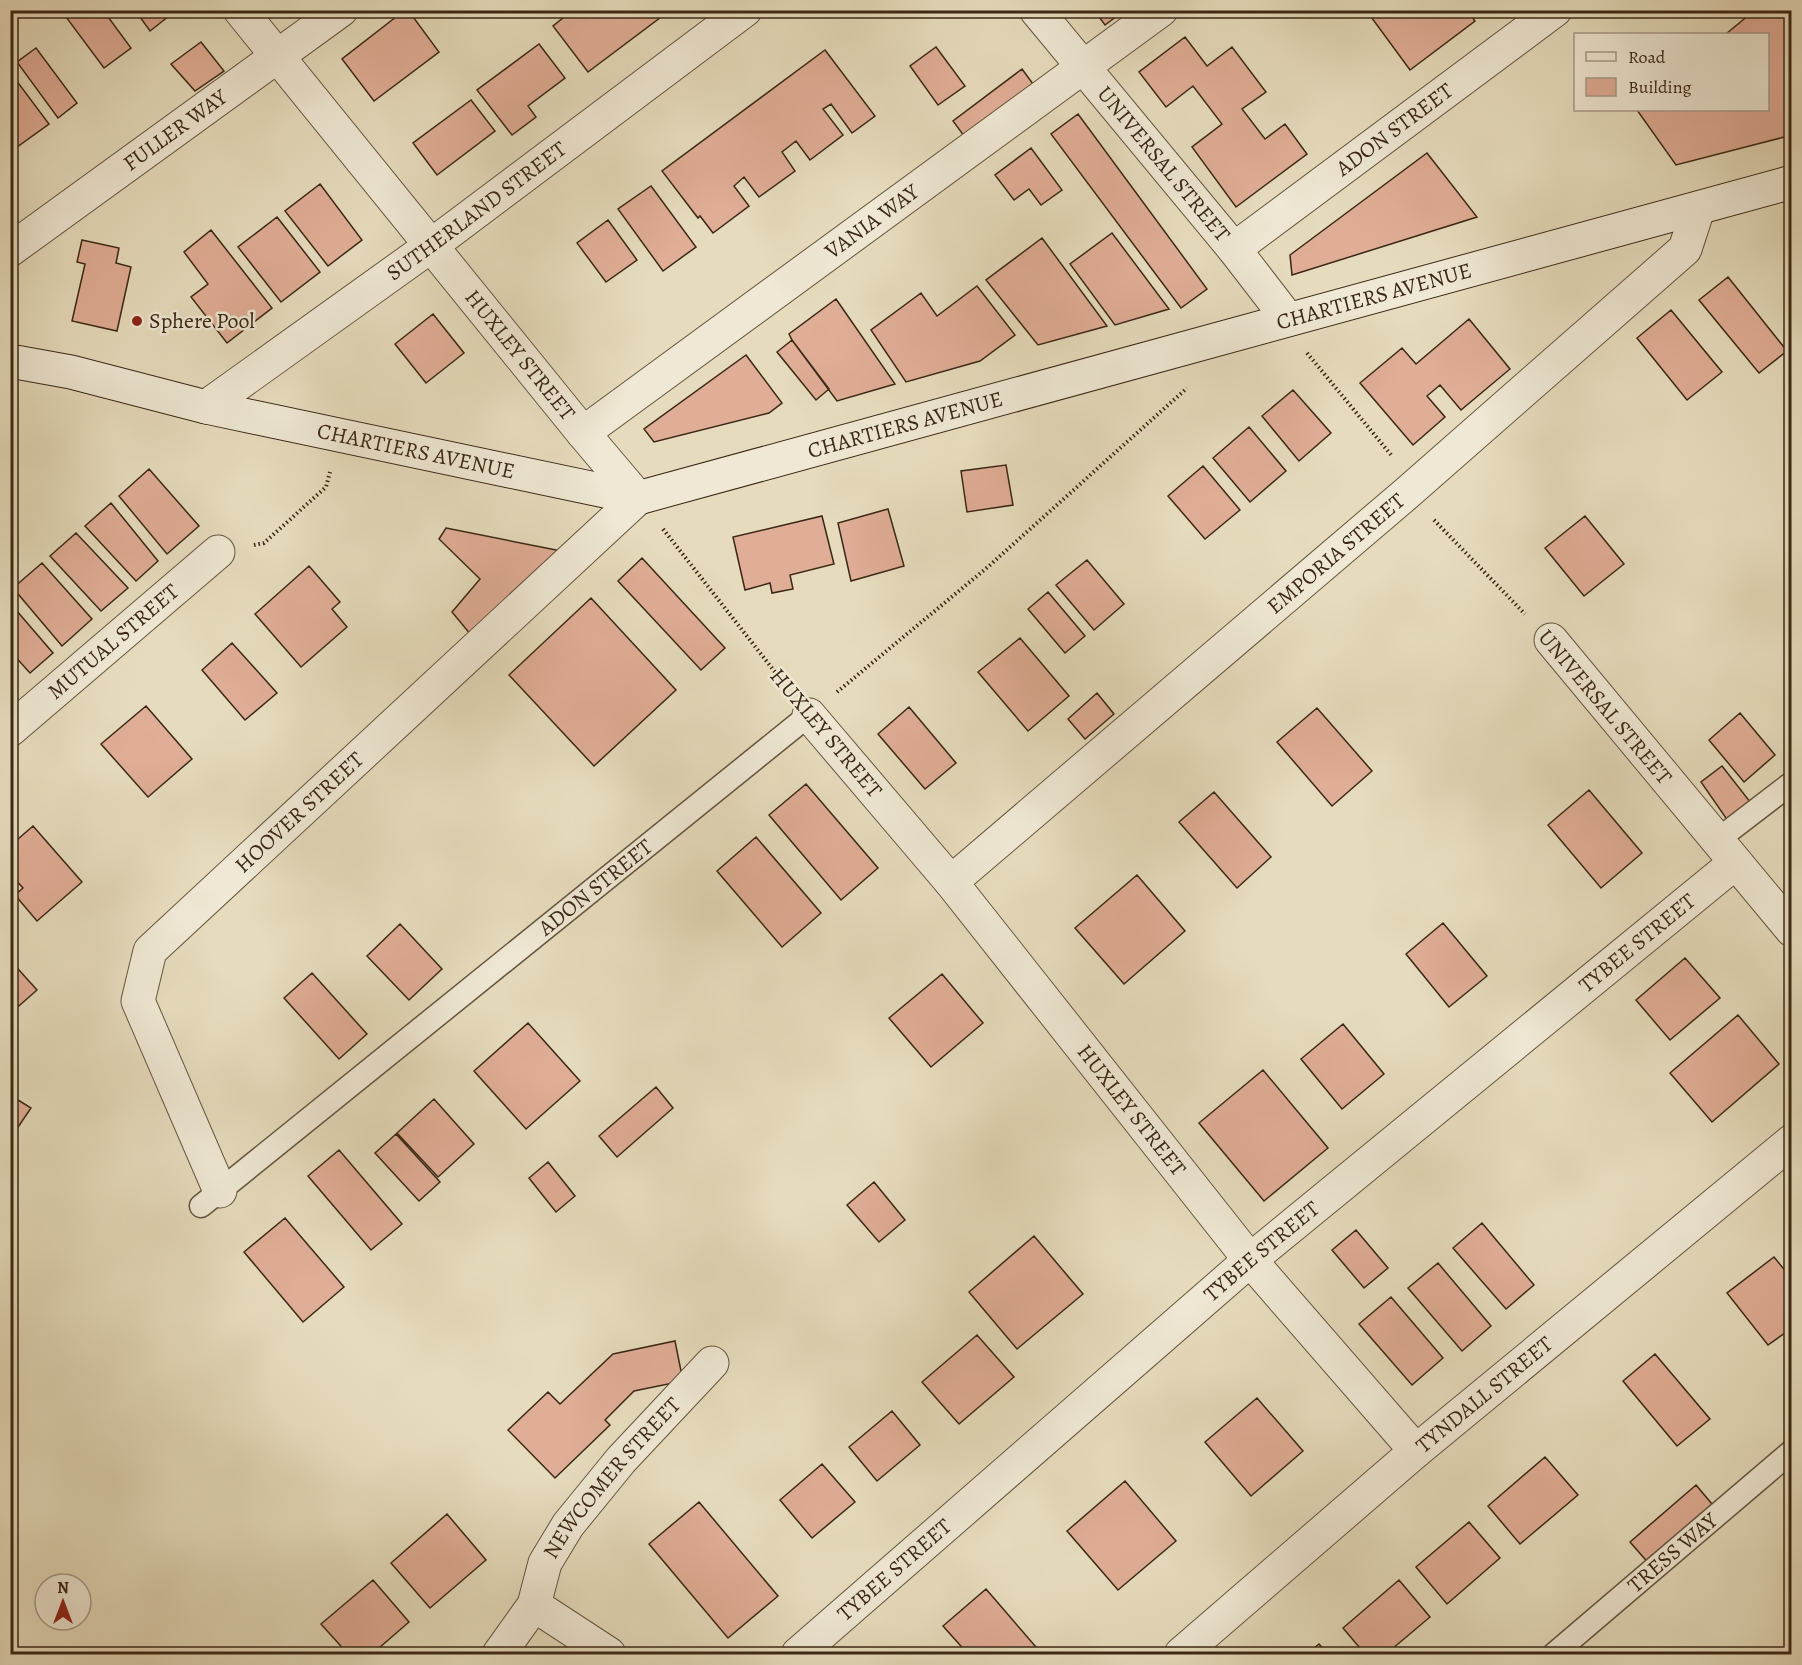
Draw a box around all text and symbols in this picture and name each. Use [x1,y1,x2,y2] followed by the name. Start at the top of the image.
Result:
[1574,33,1769,111] legend
[1628,45,1666,69] text: Road
[1628,75,1692,99] text: Building
[1329,76,1459,184] street label: ADON STREET
[1090,80,1237,248] street label: UNIVERSAL STREET
[117,82,234,178] street label: FULLER WAY
[380,134,573,288] street label: SUTHERLAND STREET
[818,176,926,267] street label: VANIA WAY
[1273,255,1475,337] street label: CHARTIERS AVENUE
[458,283,582,427] street label: HUXLEY STREET
[149,306,255,336] place label: Sphere Pool
[130,314,144,328] marker: Sphere Pool
[804,384,1006,466] street label: CHARTIERS AVENUE
[314,416,517,487] street label: CHARTIERS AVENUE
[1261,486,1411,621] street label: EMPORIA STREET
[41,577,185,706] street label: MUTUAL STREET
[1531,623,1679,791] street label: UNIVERSAL STREET
[763,662,889,804] street label: HUXLEY STREET
[228,745,370,880] street label: HOOVER STREET
[531,832,659,943] street label: ADON STREET
[1573,886,1702,1000] street label: TYBEE STREET
[1070,1038,1193,1182] street label: HUXLEY STREET
[1197,1194,1326,1309] street label: TYBEE STREET
[1409,1329,1559,1460] street label: TYNDALL STREET
[536,1391,687,1565] street label: NEWCOMER STREET
[1621,1505,1725,1600] street label: TRESS WAY
[831,1512,958,1628] street label: TYBEE STREET
[33,1572,93,1632] north arrow
[57,1577,69,1599] text: N

